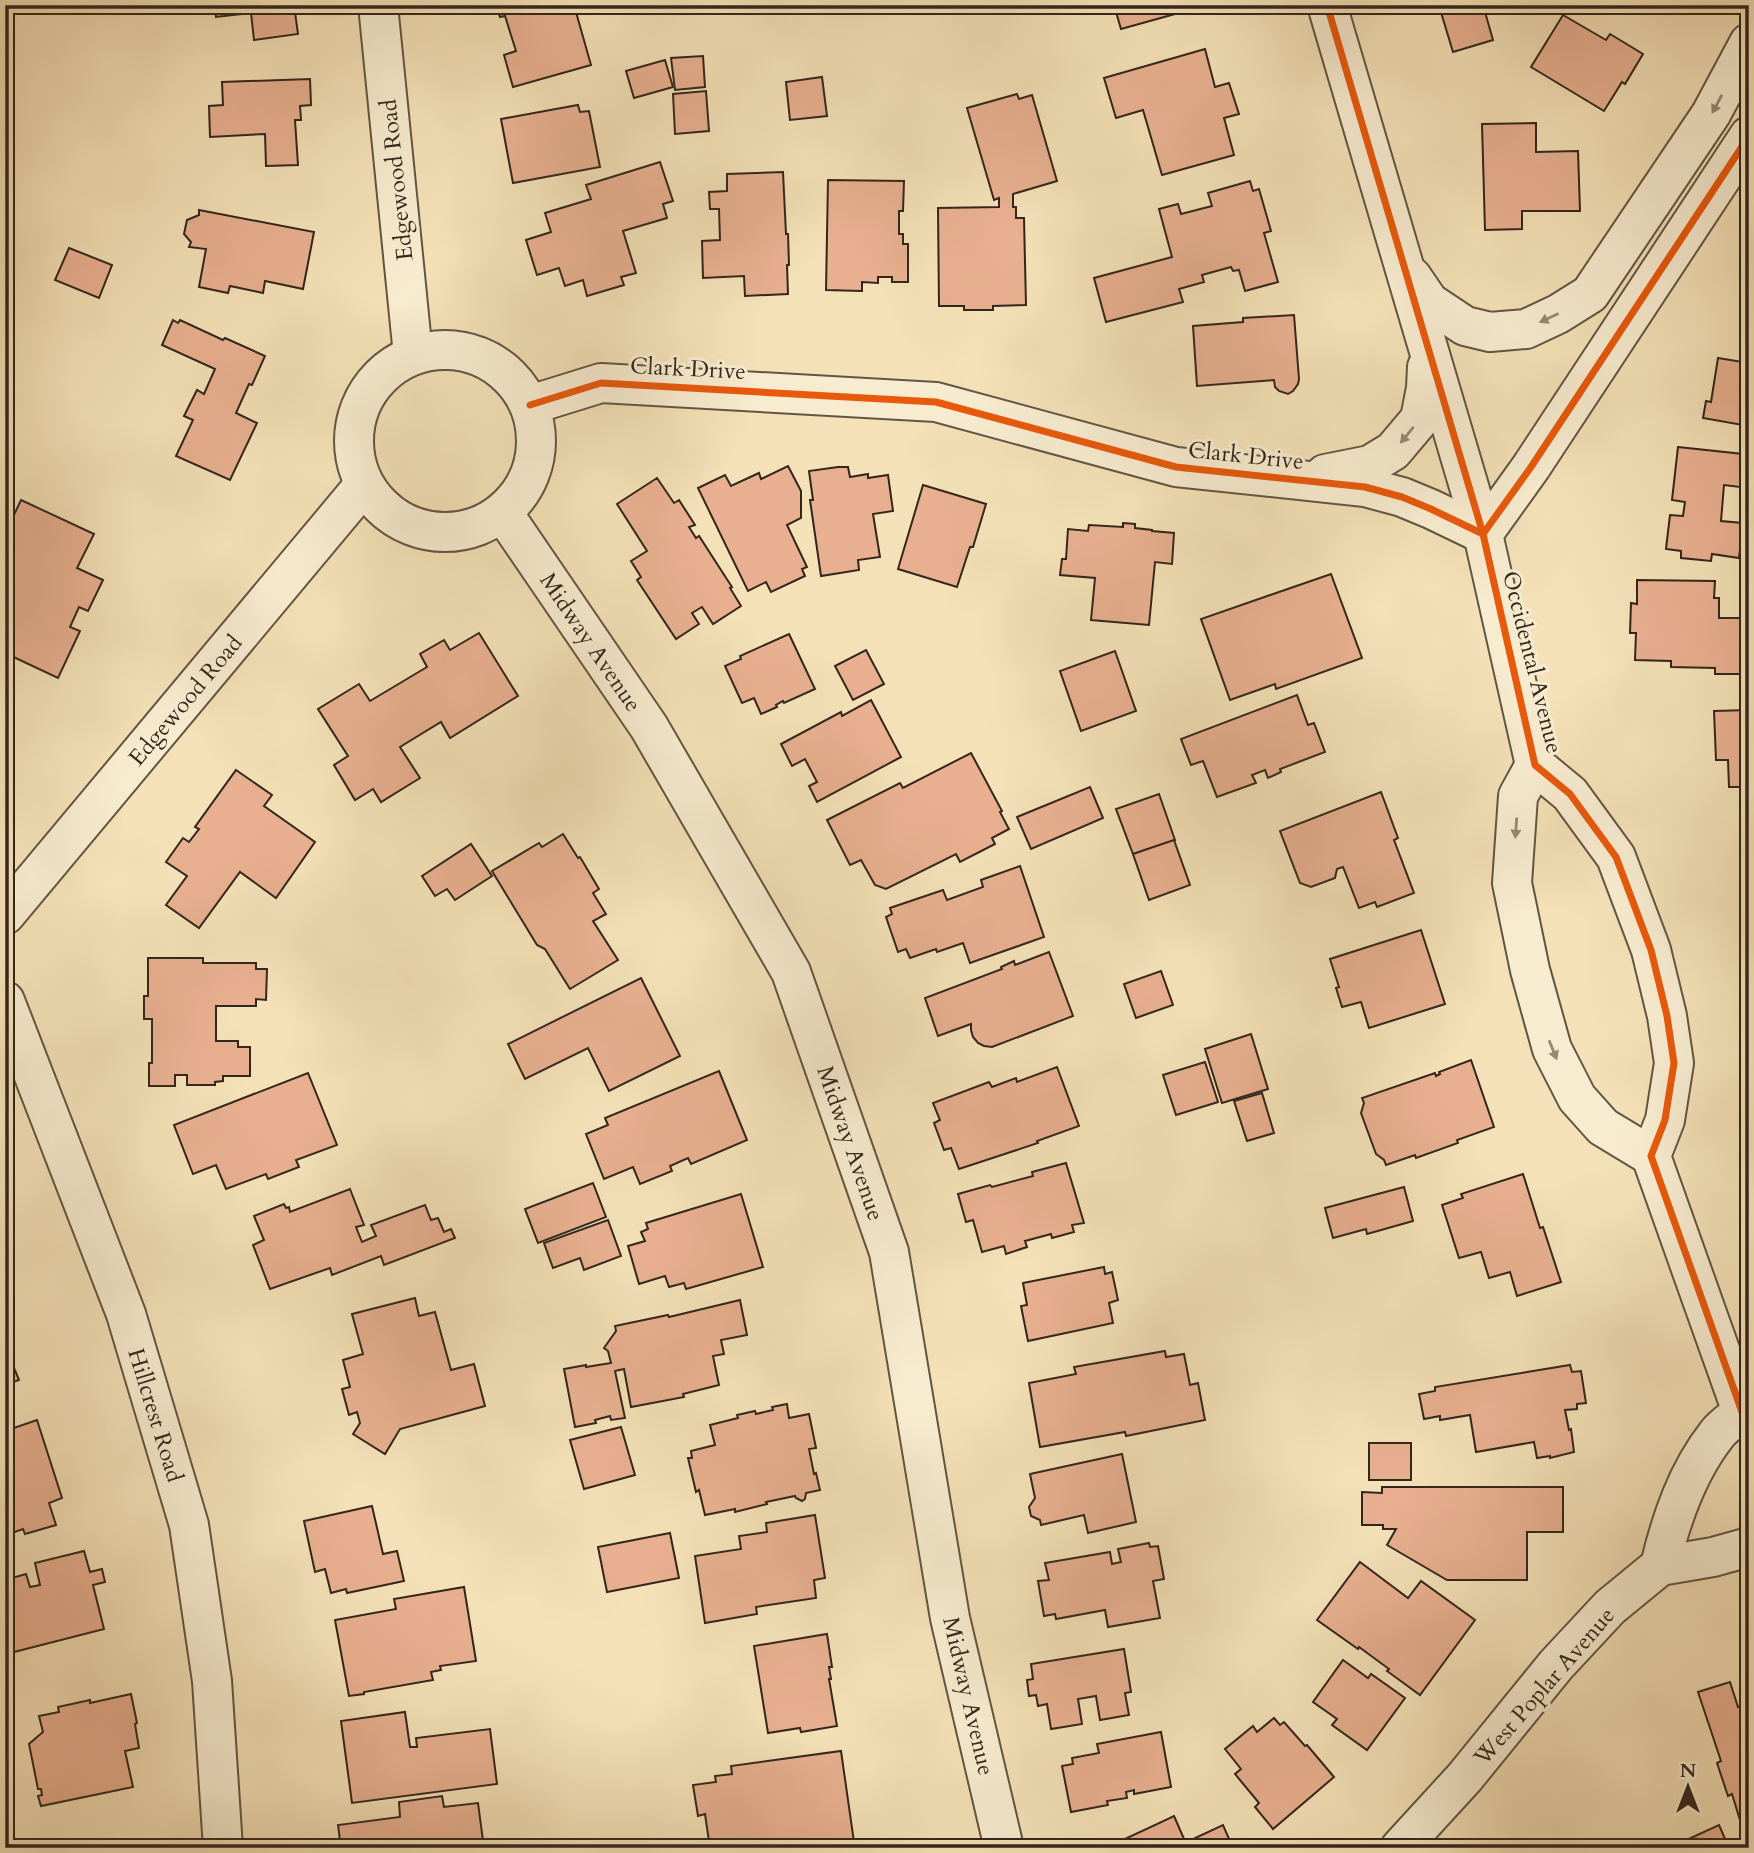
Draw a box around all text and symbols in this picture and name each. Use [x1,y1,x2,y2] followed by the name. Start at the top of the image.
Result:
[1711,94,1723,114] one-way arrow
[373,97,420,262] street label: Edgewood Road
[1539,312,1559,324] one-way arrow
[629,350,747,387] street label: Clark Drive
[1400,426,1415,443] one-way arrow
[1187,434,1305,477] street label: Clark Drive
[533,567,649,718] street label: Midway Avenue
[1495,568,1570,757] street label: Occidental Avenue
[121,628,250,772] street label: Edgewood Road
[1510,818,1521,840] one-way arrow
[1548,1040,1559,1061] one-way arrow
[810,1062,892,1225] street label: Midway Avenue
[120,1344,191,1487] street label: Hillcrest Road
[1466,1601,1622,1773] street label: West Poplar Avenue
[935,1614,1002,1778] street label: Midway Avenue
[1652,1752,1722,1822] north arrow
[1680,1758,1697,1784] text: N

